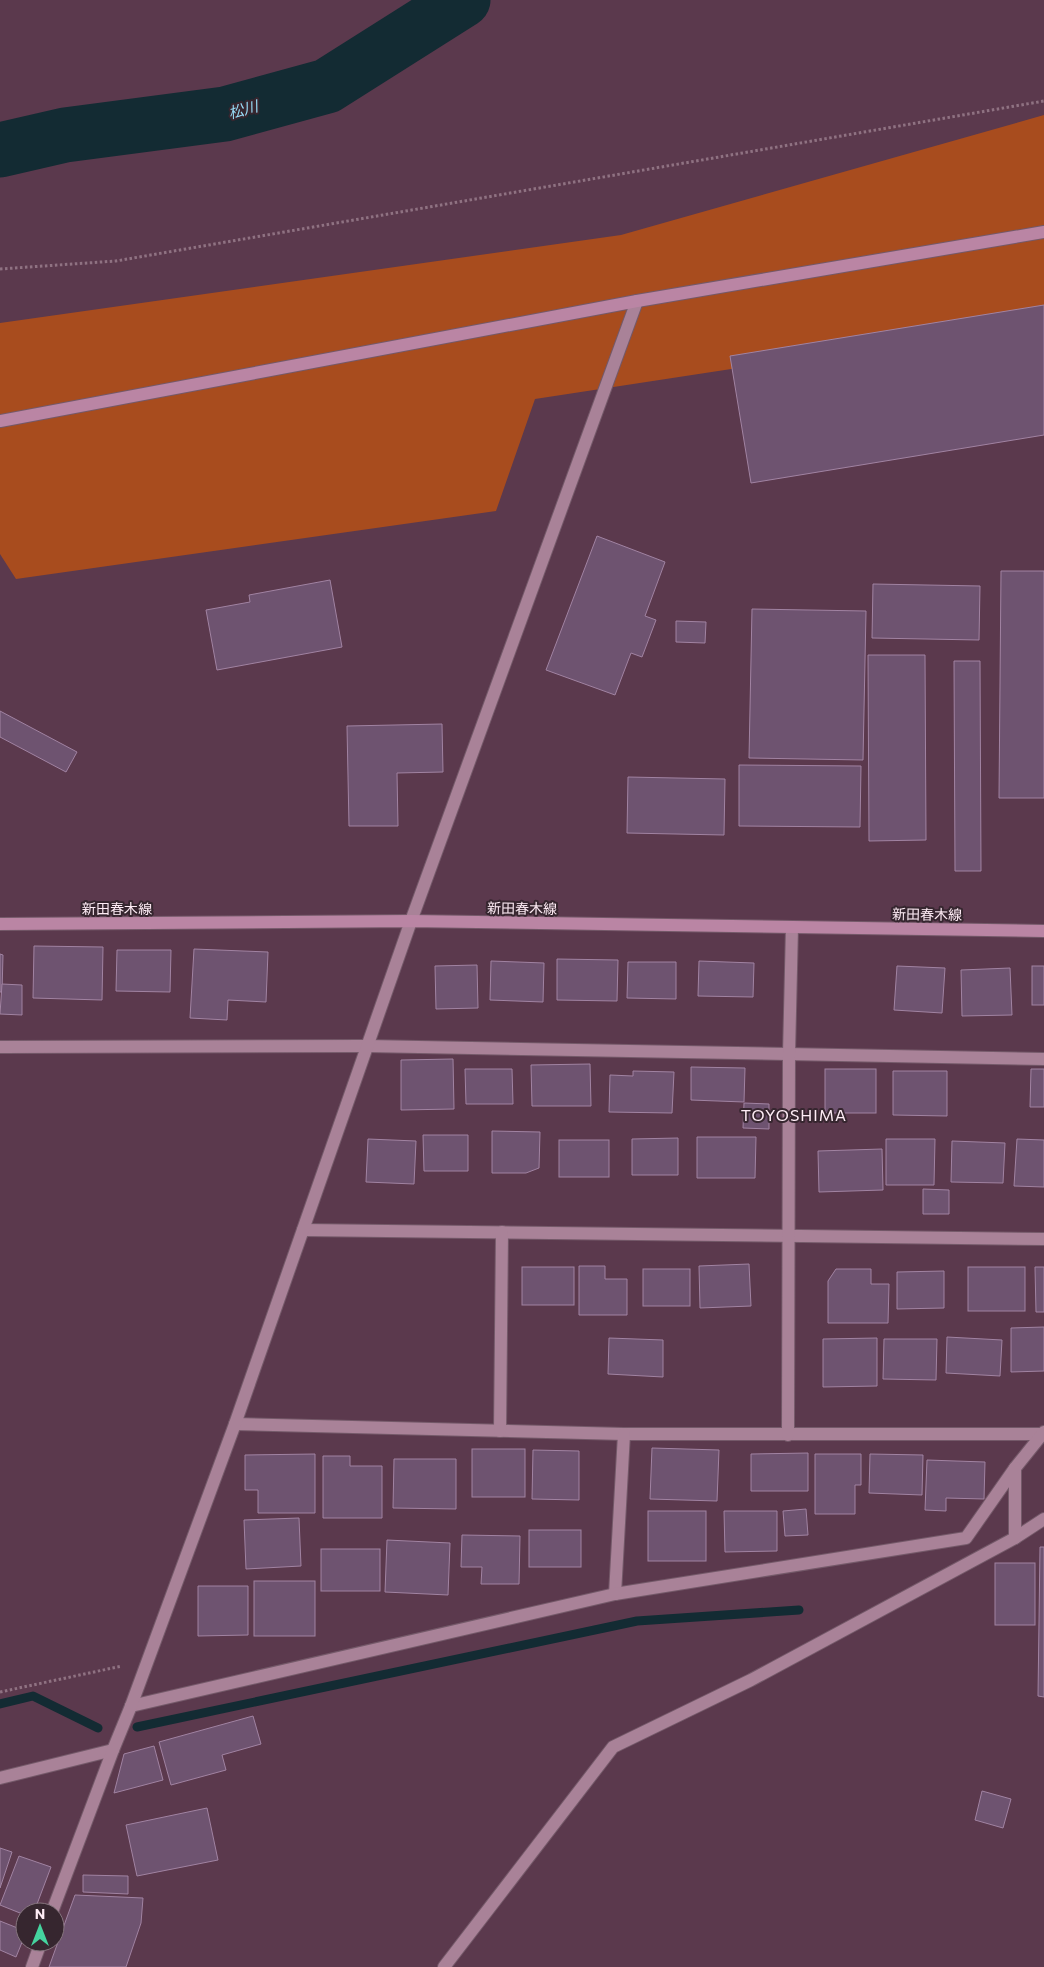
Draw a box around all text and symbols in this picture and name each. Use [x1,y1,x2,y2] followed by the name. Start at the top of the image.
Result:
[226,96,262,122] water label: 松川
[487,899,557,917] street label: 新田春木線
[82,900,152,917] street label: 新田春木線
[892,905,962,923] street label: 新田春木線
[741,1105,847,1124] district label: TOYOSHIMA
[15,1902,65,1952] north arrow
[35,1905,45,1922] text: N

